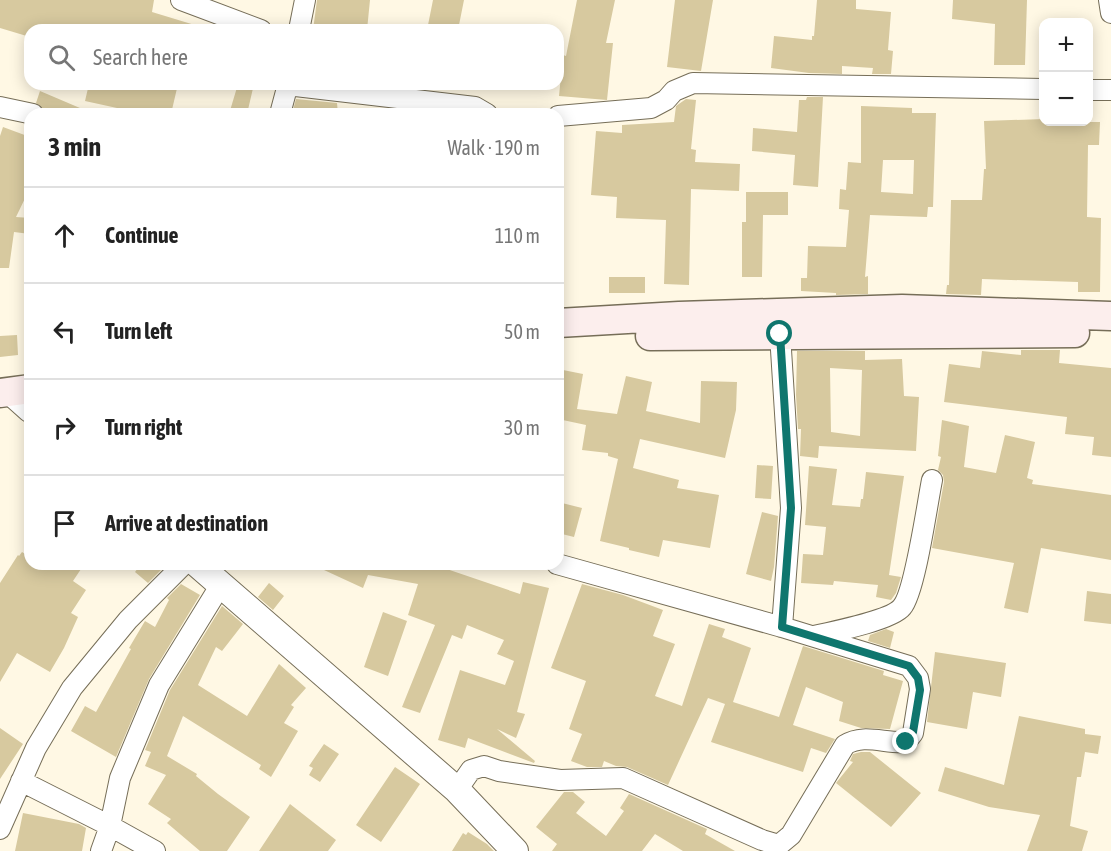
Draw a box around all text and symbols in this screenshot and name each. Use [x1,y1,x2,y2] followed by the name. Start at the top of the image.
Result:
[1039,18,1093,126] map controls
[1039,18,1093,72] button: +
[24,24,564,90] search box
[45,41,78,74] icon: search
[93,44,188,70] text: Search here
[1039,72,1093,126] button: −
[48,132,101,162] text: 3 min
[448,136,540,159] text: Walk · 190 m
[48,219,81,252] icon: ahead
[105,222,179,248] text: Continue
[495,224,540,247] text: 110 m
[48,315,81,348] icon: left
[105,318,172,344] text: Turn left
[504,320,540,343] text: 50 m
[766,320,792,346] route start
[48,411,81,444] icon: right
[105,414,182,440] text: Turn right
[504,416,540,439] text: 30 m
[48,507,81,540] icon: arrive
[105,510,268,536] text: Arrive at destination
[892,728,918,754] route end

